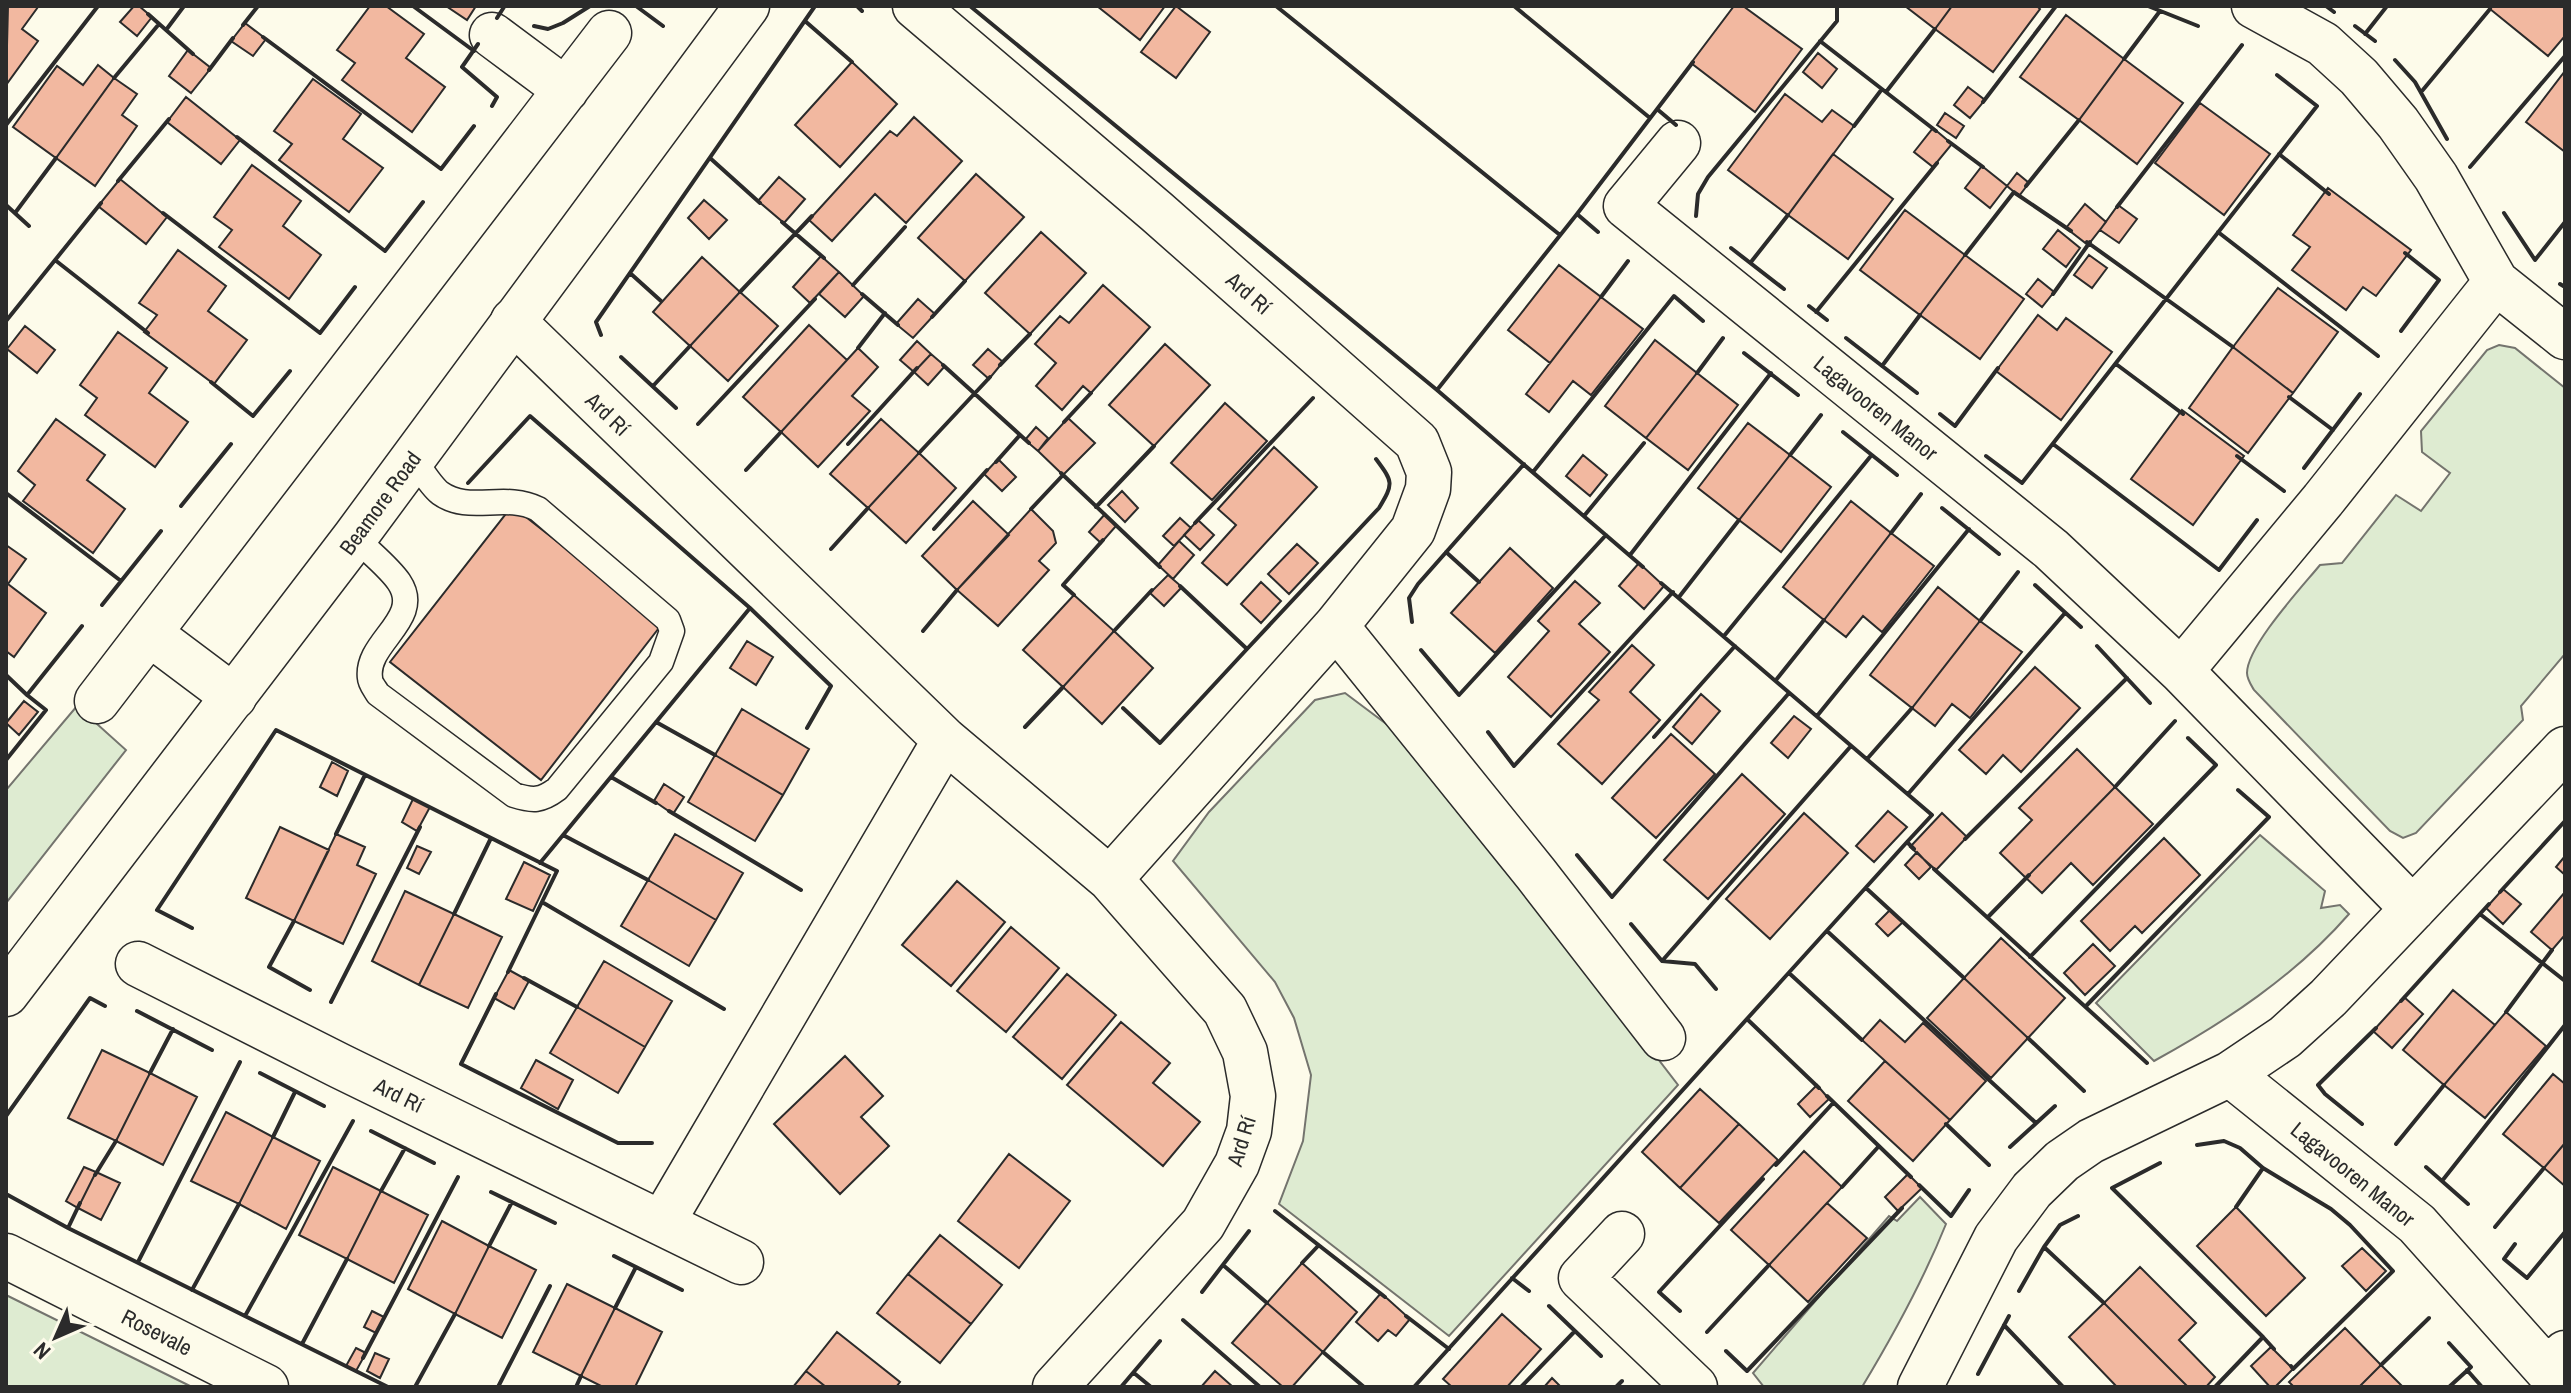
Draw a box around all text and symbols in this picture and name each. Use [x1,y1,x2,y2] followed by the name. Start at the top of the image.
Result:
[1219,264,1279,322] street label: Ard Rí
[1808,349,1944,467] street label: Lagavooren Manor
[578,385,638,443] street label: Ard Rí
[332,445,428,561] street label: Beamore Road
[369,1070,429,1120] street label: Ard Rí
[1219,1111,1263,1171] street label: Ard Rí
[2285,1115,2421,1233] street label: Lagavooren Manor
[16,1297,96,1377] north arrow
[117,1302,197,1362] street label: Rosevale
[27,1336,57,1366] text: N

